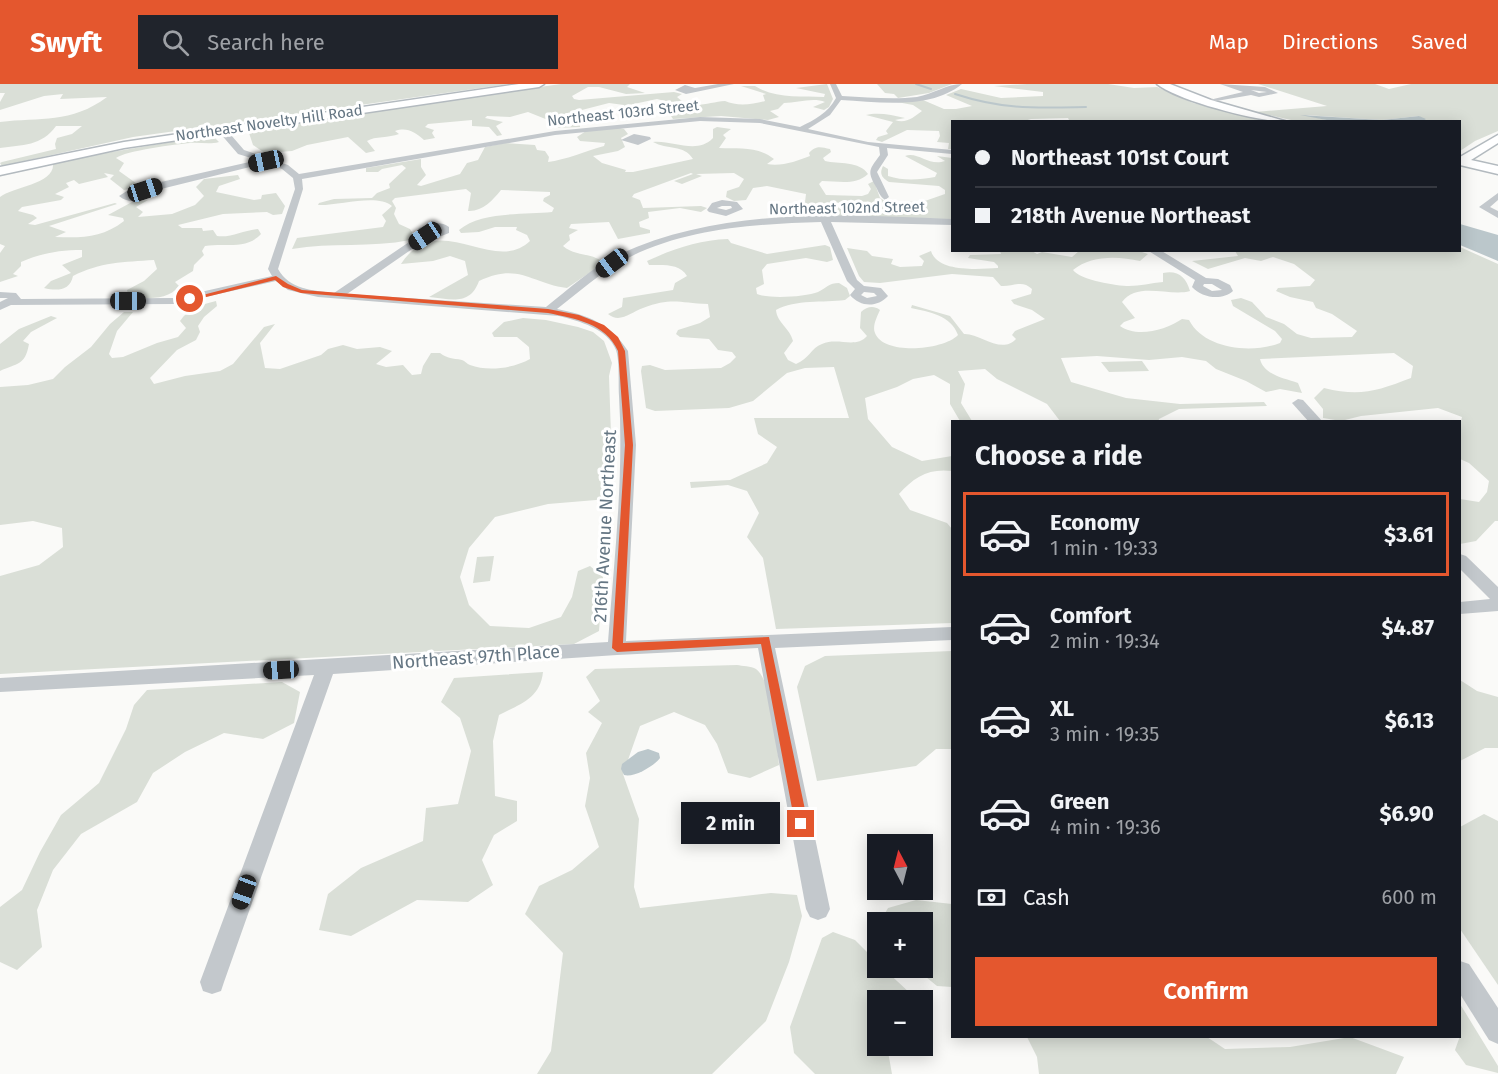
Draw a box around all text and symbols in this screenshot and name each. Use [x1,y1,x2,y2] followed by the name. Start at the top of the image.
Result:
[138,15,558,69] search box
[30,26,102,59] text: Swyft
[159,26,192,59] icon: search
[207,29,325,56] text: Search here
[1209,29,1249,55] text: Map
[1282,29,1378,55] text: Directions
[1411,29,1468,55] text: Saved
[546,96,700,130] street label: Northeast 103rd Street
[174,101,364,145] street label: Northeast Novelty Hill Road
[1011,144,1229,171] text: Northeast 101st Court
[247,148,285,174] car
[125,176,165,204] car
[769,198,926,218] street label: Northeast 102nd Street
[1011,202,1250,229] text: 218th Avenue Northeast
[405,218,445,254] car
[592,245,632,281] car
[176,285,203,312] route start
[110,292,146,310] car
[589,428,621,623] street label: 216th Avenue Northeast
[975,440,1142,472] text: Choose a ride
[978,507,1032,561] icon: car
[1050,509,1139,536] text: Economy
[1384,521,1434,548] text: $3.61
[1050,536,1158,560] text: 1 min · 19:33
[978,600,1032,654] icon: car
[1050,602,1131,629] text: Comfort
[1381,614,1434,641] text: $4.87
[1050,629,1160,653] text: 2 min · 19:34
[391,640,561,674] street label: Northeast 97th Place
[263,660,299,680] car
[978,693,1032,747] icon: car
[1050,695,1074,722] text: XL
[1385,707,1434,734] text: $6.13
[1050,722,1159,746] text: 3 min · 19:35
[978,786,1032,840] icon: car
[1050,788,1109,815] text: Green
[1380,800,1434,827] text: $6.90
[681,803,780,845] callout: 2 min
[787,810,814,837] route end
[706,811,755,835] text: 2 min
[1050,815,1161,839] text: 4 min · 19:36
[867,834,933,900] north arrow
[867,834,933,1056] map controls
[229,872,259,912] car
[975,881,1008,914] icon: cash
[1023,884,1070,911] text: Cash
[1382,885,1437,909] text: 600 m
[867,912,933,978] button: +
[975,957,1437,1026] button: Confirm
[867,990,933,1056] button: −

